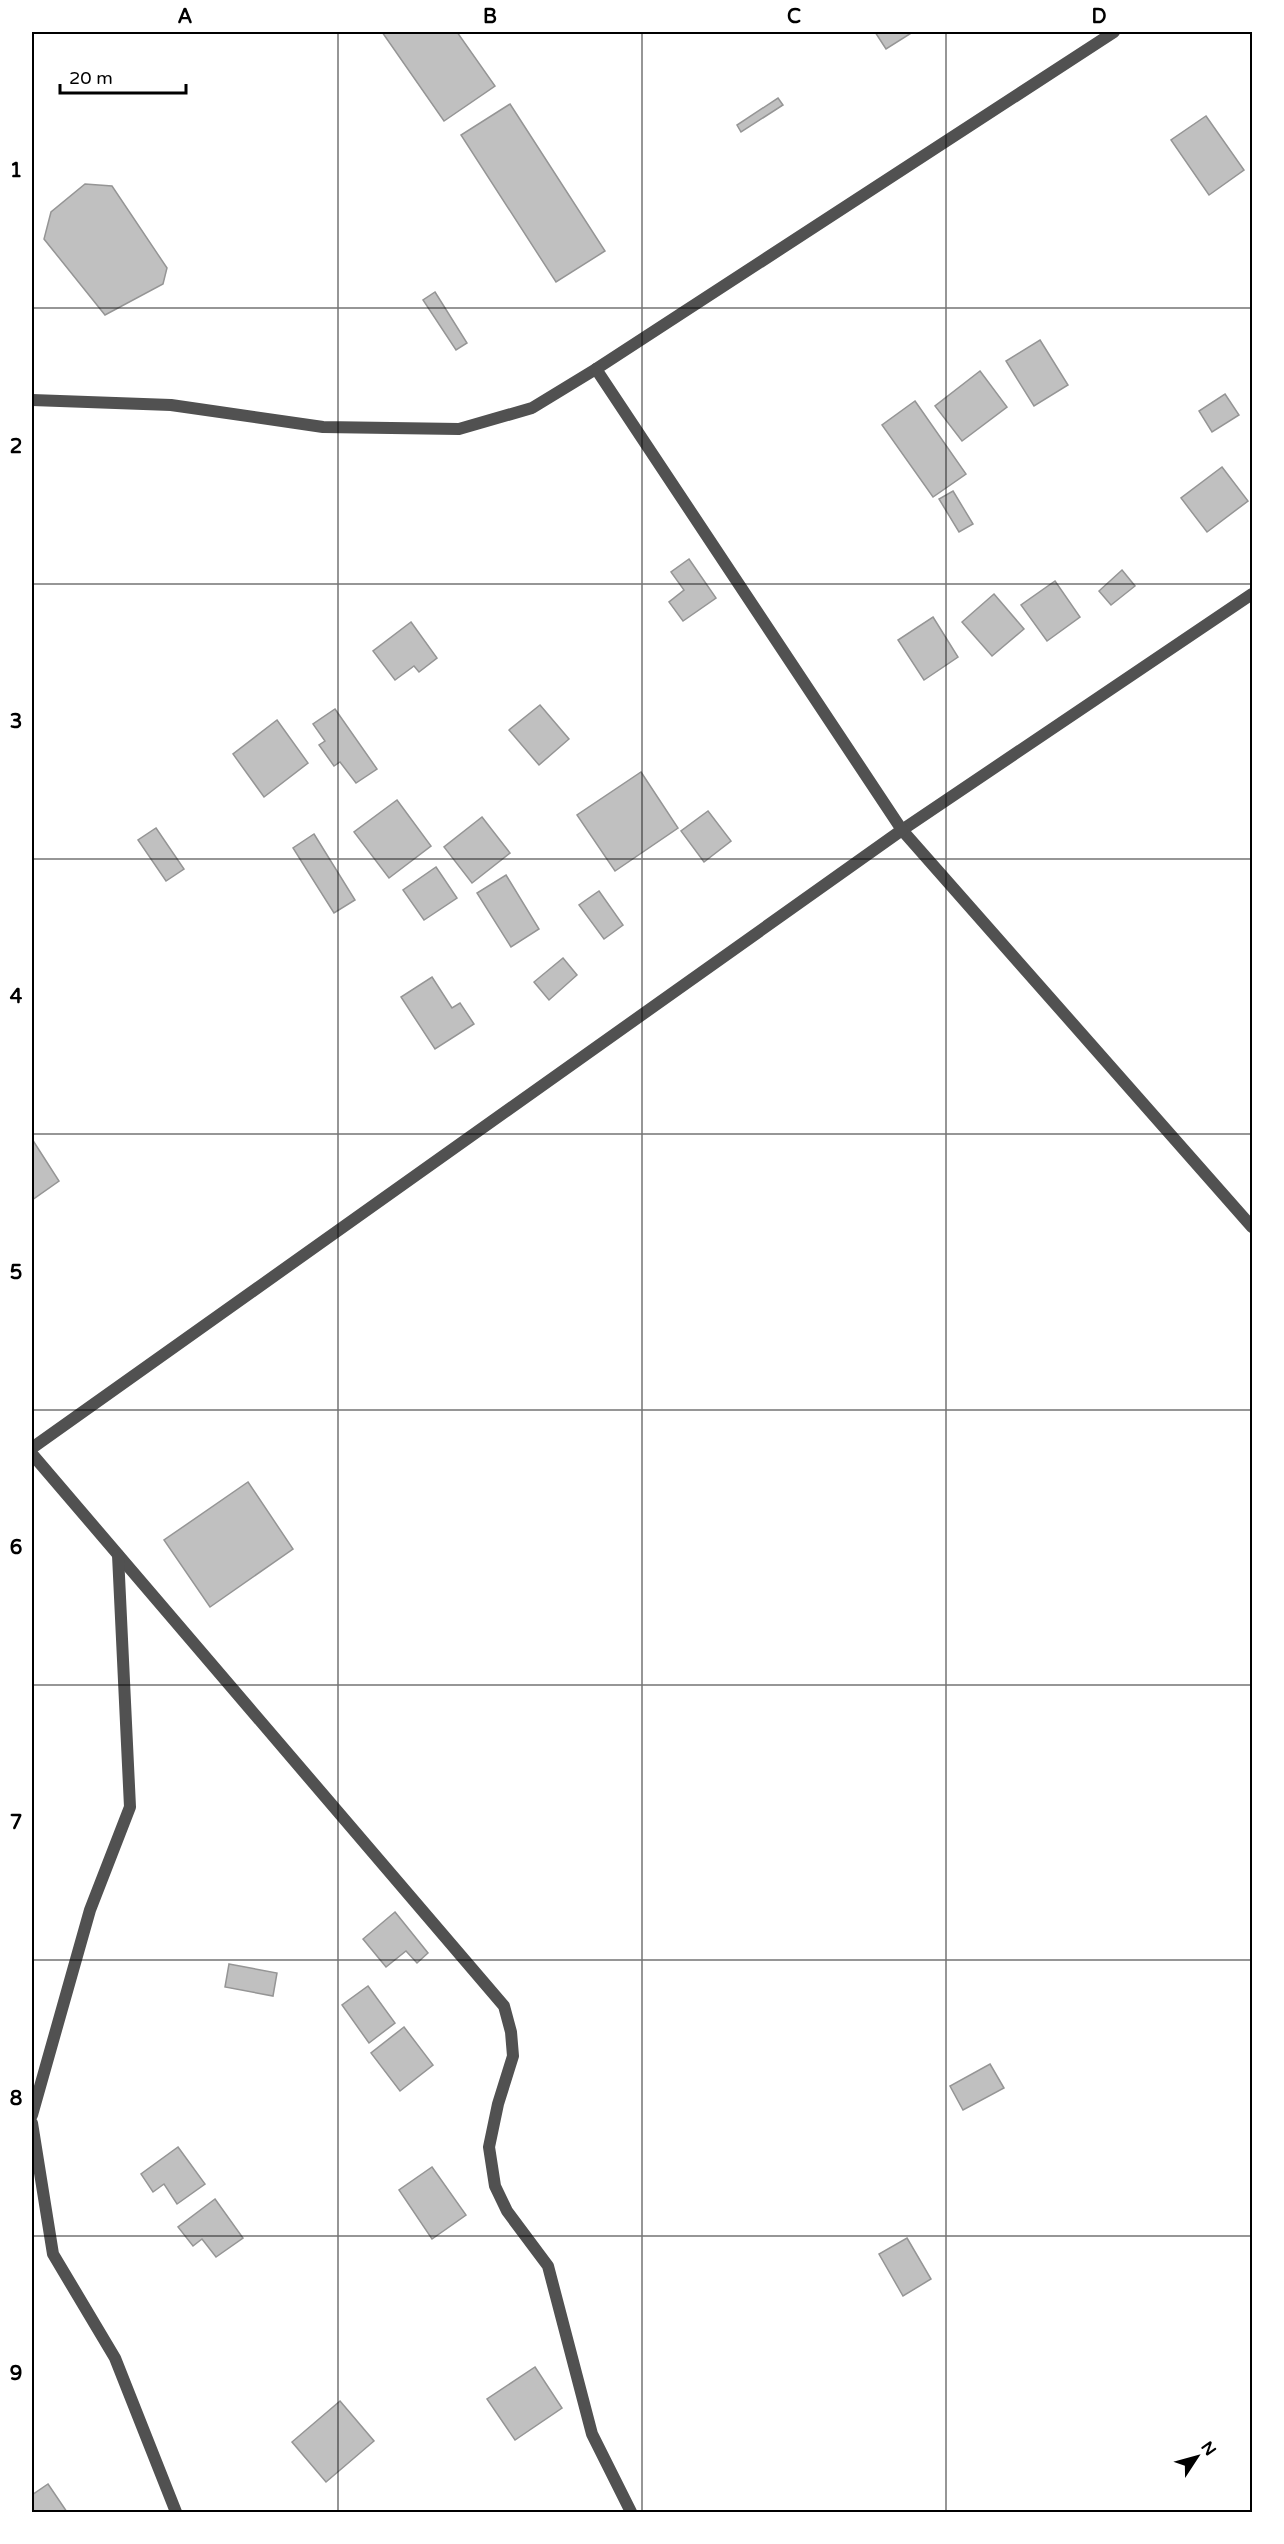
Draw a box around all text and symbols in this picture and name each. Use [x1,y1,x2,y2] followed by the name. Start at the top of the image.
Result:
[178,5,193,29] text: A
[483,5,497,29] text: B
[787,5,801,29] text: C
[1091,5,1107,29] text: D
[60,57,186,95] scale bar
[69,67,113,89] text: 20 m
[10,159,22,183] text: 1
[10,435,22,459] text: 2
[10,710,22,734] text: 3
[10,985,23,1009] text: 4
[10,1261,22,1285] text: 5
[10,1536,22,1560] text: 6
[10,1811,22,1835] text: 7
[10,2087,22,2111] text: 8
[10,2362,22,2386] text: 9
[1167,2427,1227,2487] north arrow
[1196,2438,1220,2460] text: N

